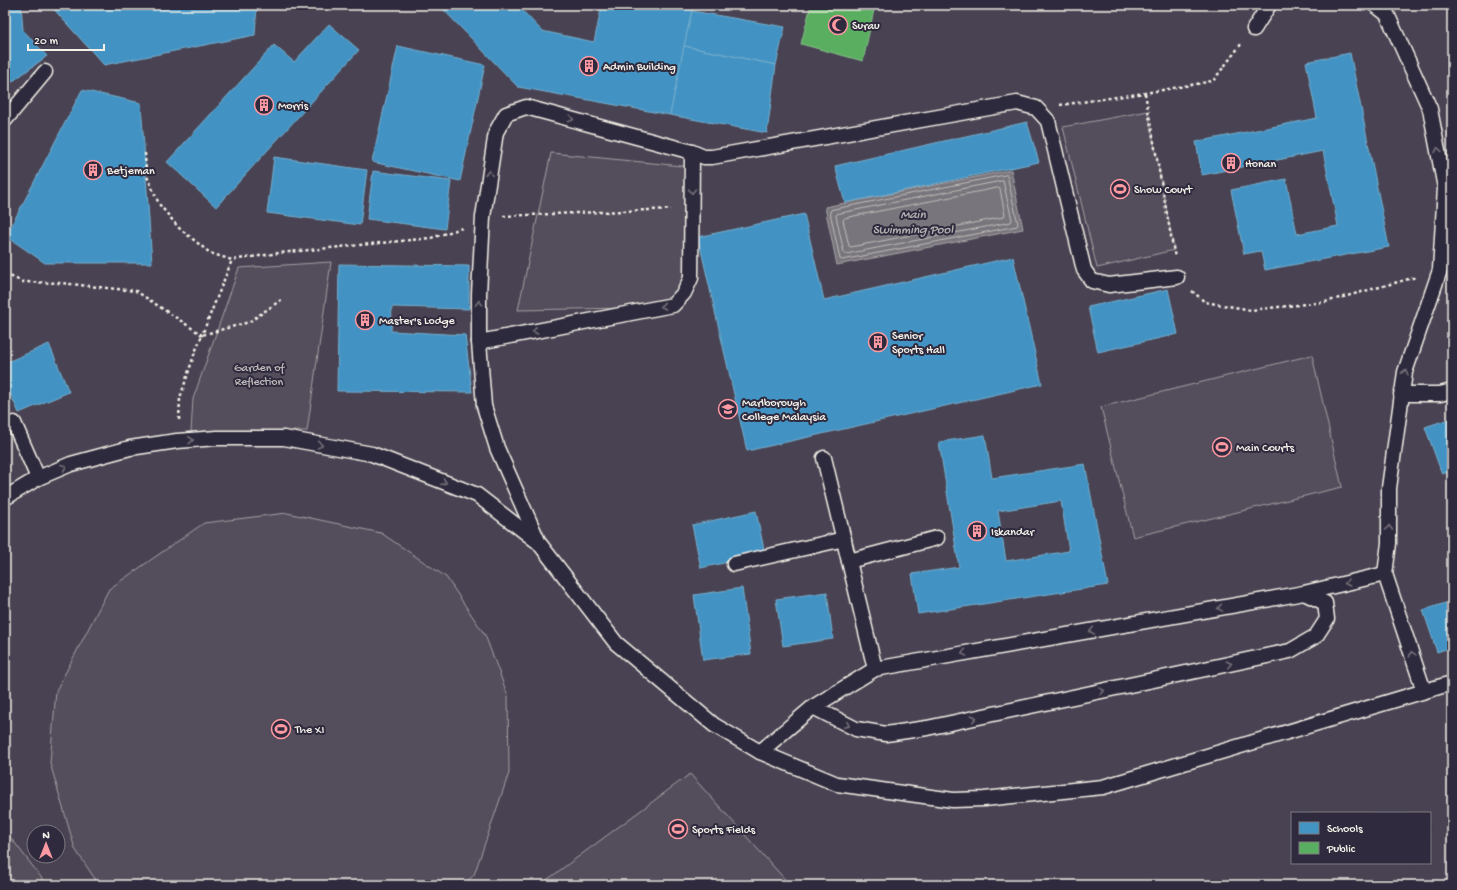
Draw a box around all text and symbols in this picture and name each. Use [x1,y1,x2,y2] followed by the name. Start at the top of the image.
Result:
[827,14,849,36] mosque icon: Surau
[852,20,880,34] place label: Surau
[28,26,104,52] scale bar
[34,35,59,49] text: 20 m
[578,55,600,77] building icon: Admin Building
[603,61,676,75] place label: Admin Building
[253,94,275,116] building icon: Morris
[278,100,309,114] place label: Morris
[567,115,574,123] one-way arrow
[1434,147,1443,154] one-way arrow
[1220,152,1242,174] building icon: Honan
[1245,158,1276,172] place label: Honan
[82,159,104,181] building icon: Betjeman
[106,165,155,179] place label: Betjeman
[484,170,493,176] one-way arrow
[1109,178,1131,200] sports icon: Show Court
[1134,184,1193,198] place label: Show Court
[688,188,696,194] one-way arrow
[873,208,954,238] water label: Main Swimming Pool
[475,300,483,306] one-way arrow
[660,302,666,310] one-way arrow
[354,309,376,331] building icon: Master's Lodge
[379,315,456,329] place label: Master's Lodge
[532,326,538,335] one-way arrow
[892,330,945,358] place label: Senior Sports Hall
[867,331,889,353] building icon: Senior Sports Hall
[234,362,285,390] park label: Garden of Reflection
[1401,369,1409,375] one-way arrow
[742,397,826,425] place label: Marlborough College Malaysia
[717,398,739,420] school or university icon: Marlborough College Malaysia
[188,435,194,444] one-way arrow
[1211,436,1233,458] sports icon: Main Courts
[317,440,323,448] one-way arrow
[1236,442,1295,456] place label: Main Courts
[61,464,68,472] one-way arrow
[440,478,447,486] one-way arrow
[966,520,988,542] building icon: Iskandar
[1385,525,1393,531] one-way arrow
[991,526,1036,540] place label: Iskandar
[1344,578,1351,587] one-way arrow
[1217,603,1223,612] one-way arrow
[1089,626,1095,635] one-way arrow
[961,649,967,657] one-way arrow
[1408,651,1417,658] one-way arrow
[1226,661,1232,669] one-way arrow
[1098,688,1105,696] one-way arrow
[971,714,978,723] one-way arrow
[270,718,292,740] sports icon: The XI
[843,720,851,727] one-way arrow
[294,724,324,738] place label: The XI
[1291,812,1431,864] legend
[667,818,689,840] sports icon: Sports Fields
[1327,823,1363,837] text: Schools
[26,824,66,864] north arrow
[692,824,756,838] place label: Sports Fields
[42,830,50,842] text: N
[1326,843,1356,857] text: Public

